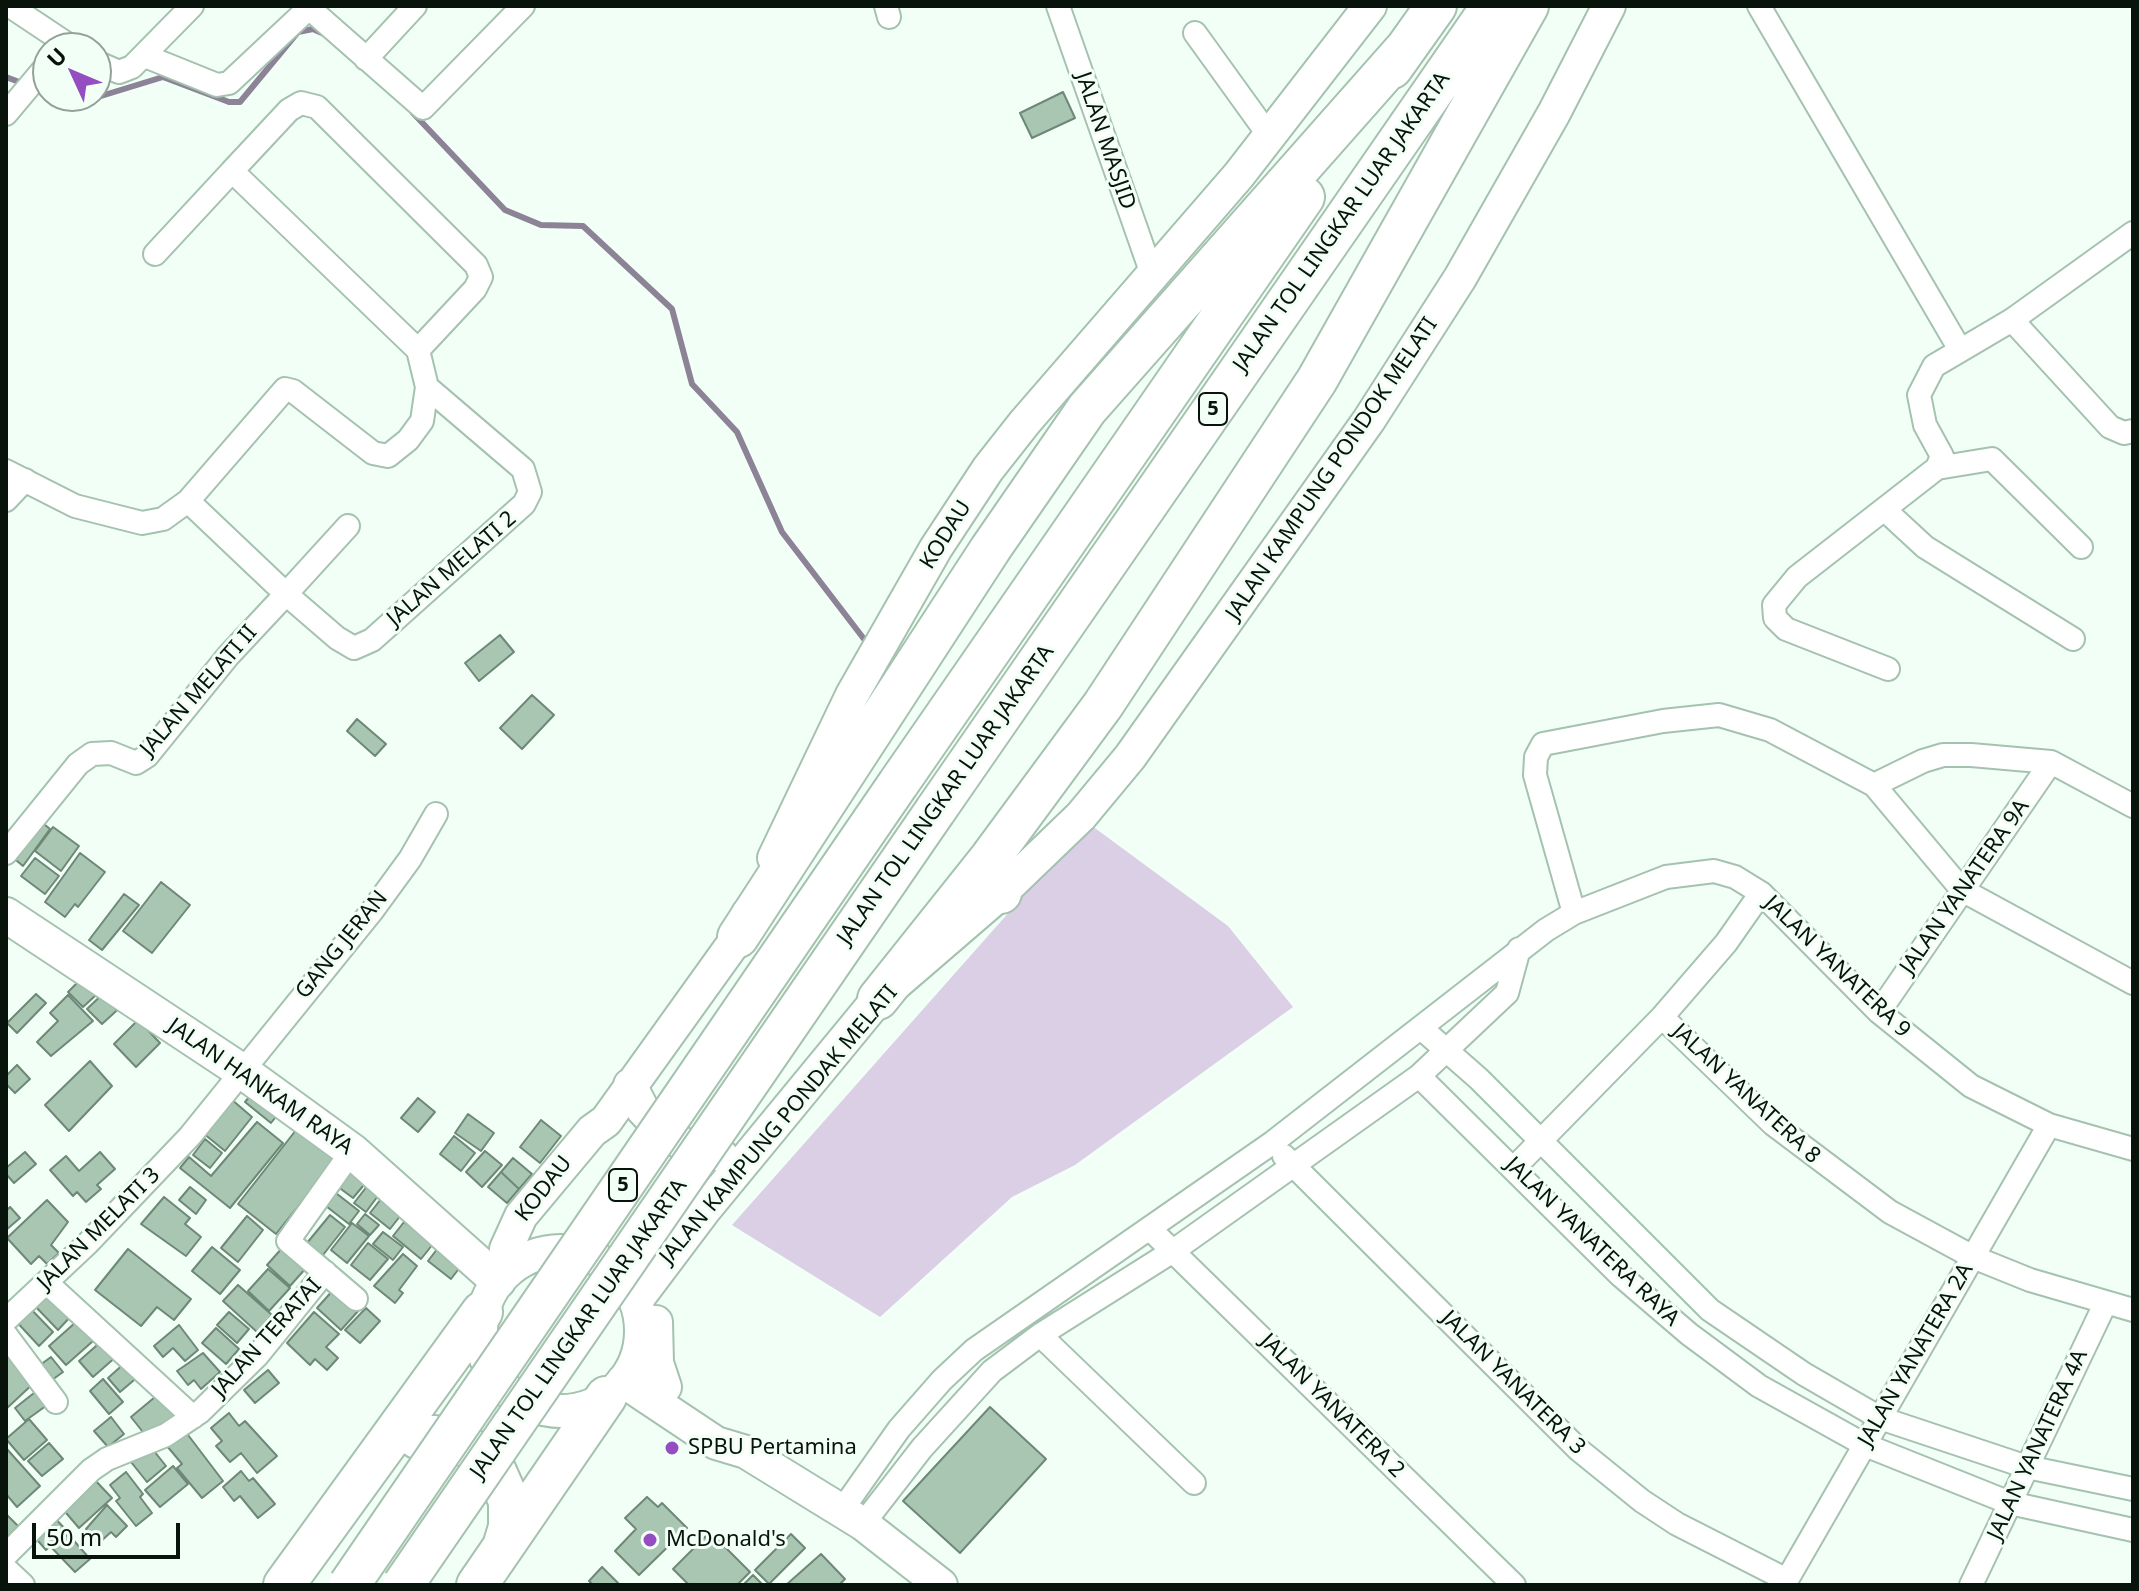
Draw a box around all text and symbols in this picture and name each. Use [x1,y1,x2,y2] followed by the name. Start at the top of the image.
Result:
[32,32,112,112] north arrow
[40,40,73,73] text: U
[1228,67,1456,377] street label: JALAN TOL LINGKAR LUAR JAKARTA
[1069,69,1141,213] street label: JALAN MASJID
[1221,313,1443,625] street label: JALAN KAMPUNG PONDOK MELATI
[1199,393,1227,425] road number: 5
[915,496,977,574] street label: KODAU
[382,506,522,632] street label: JALAN MELATI 2
[135,620,263,762] street label: JALAN MELATI II
[832,640,1060,950] street label: JALAN TOL LINGKAR LUAR JAKARTA
[1895,795,2035,979] street label: JALAN YANATERA 9A
[290,886,394,1004] street label: GANG JERAN
[1758,890,1916,1044] street label: JALAN YANATERA 9
[655,980,903,1270] street label: JALAN KAMPUNG PONDAK MELATI
[162,1013,358,1161] street label: JALAN HANKAM RAYA
[1666,1019,1826,1169] street label: JALAN YANATERA 8
[510,1151,578,1227] street label: KODAU
[1499,1152,1685,1332] street label: JALAN YANATERA RAYA
[32,1162,166,1296] street label: JALAN MELATI 3
[609,1169,637,1201] road number: 5
[465,1174,693,1484] street label: JALAN TOL LINGKAR LUAR JAKARTA
[1853,1259,1979,1451] street label: JALAN YANATERA 2A
[207,1273,327,1403] street label: JALAN TERATAI
[1435,1305,1591,1461] street label: JALAN YANATERA 3
[1254,1328,1410,1484] street label: JALAN YANATERA 2
[1982,1346,2094,1544] street label: JALAN YANATERA 4A
[688,1435,857,1461] place label: SPBU Pertamina
[663,1439,681,1457] marker: SPBU Pertamina
[36,1507,184,1557] scale bar
[46,1520,102,1553] text: 50 m
[666,1527,786,1553] place label: McDonald's
[641,1531,659,1549] marker: McDonald's

